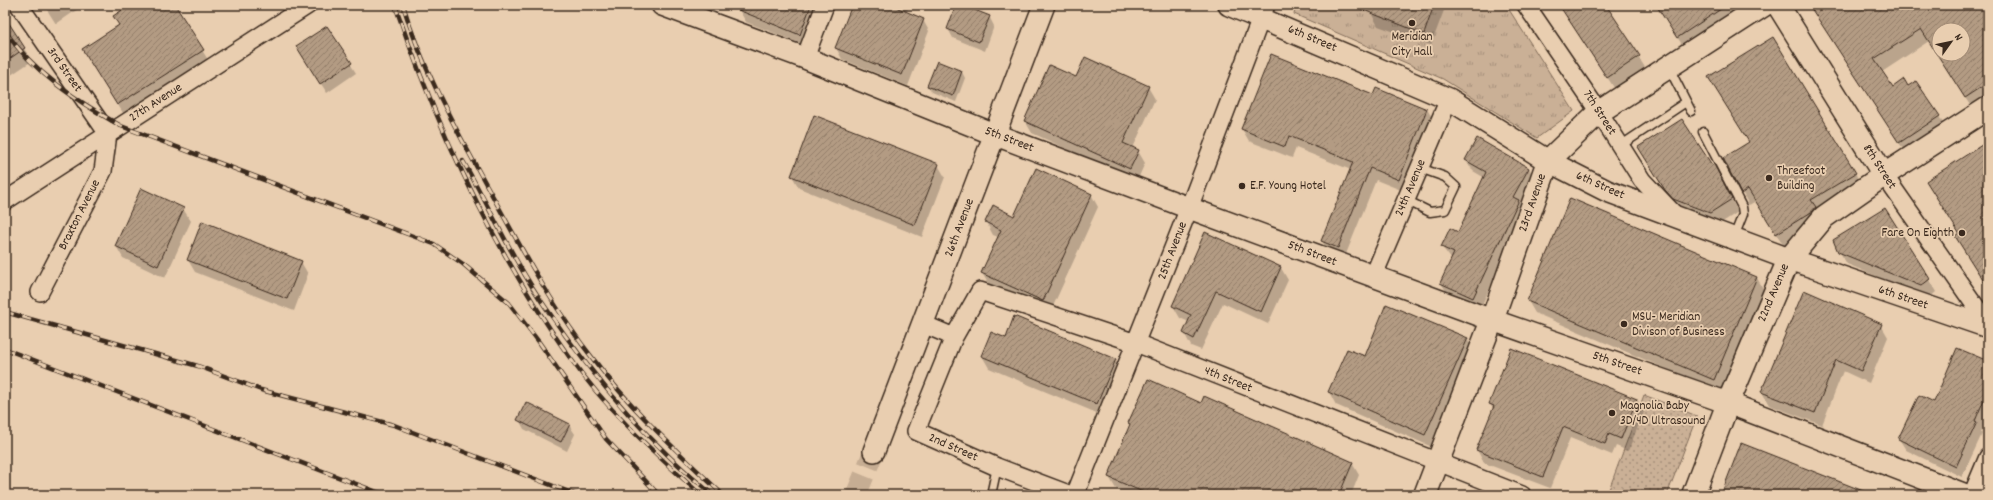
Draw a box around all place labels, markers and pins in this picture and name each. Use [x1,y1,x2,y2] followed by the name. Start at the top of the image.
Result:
[1407,18,1417,28] marker: Meridian City Hall
[1391,28,1433,62] place label: Meridian City Hall
[1777,162,1826,196] place label: Threefoot Building
[1764,173,1774,183] marker: Threefoot Building
[1250,177,1326,196] place label: E.F. Young Hotel
[1237,181,1247,191] marker: E.F. Young Hotel
[1881,224,1954,243] place label: Fare On Eighth
[1957,228,1967,238] marker: Fare On Eighth
[1632,308,1725,342] place label: MSU- Meridian Divison of Business
[1619,319,1629,329] marker: MSU- Meridian Divison of Business
[1620,397,1705,431] place label: Magnolia Baby 3D/4D Ultrasound
[1607,408,1617,418] marker: Magnolia Baby 3D/4D Ultrasound

